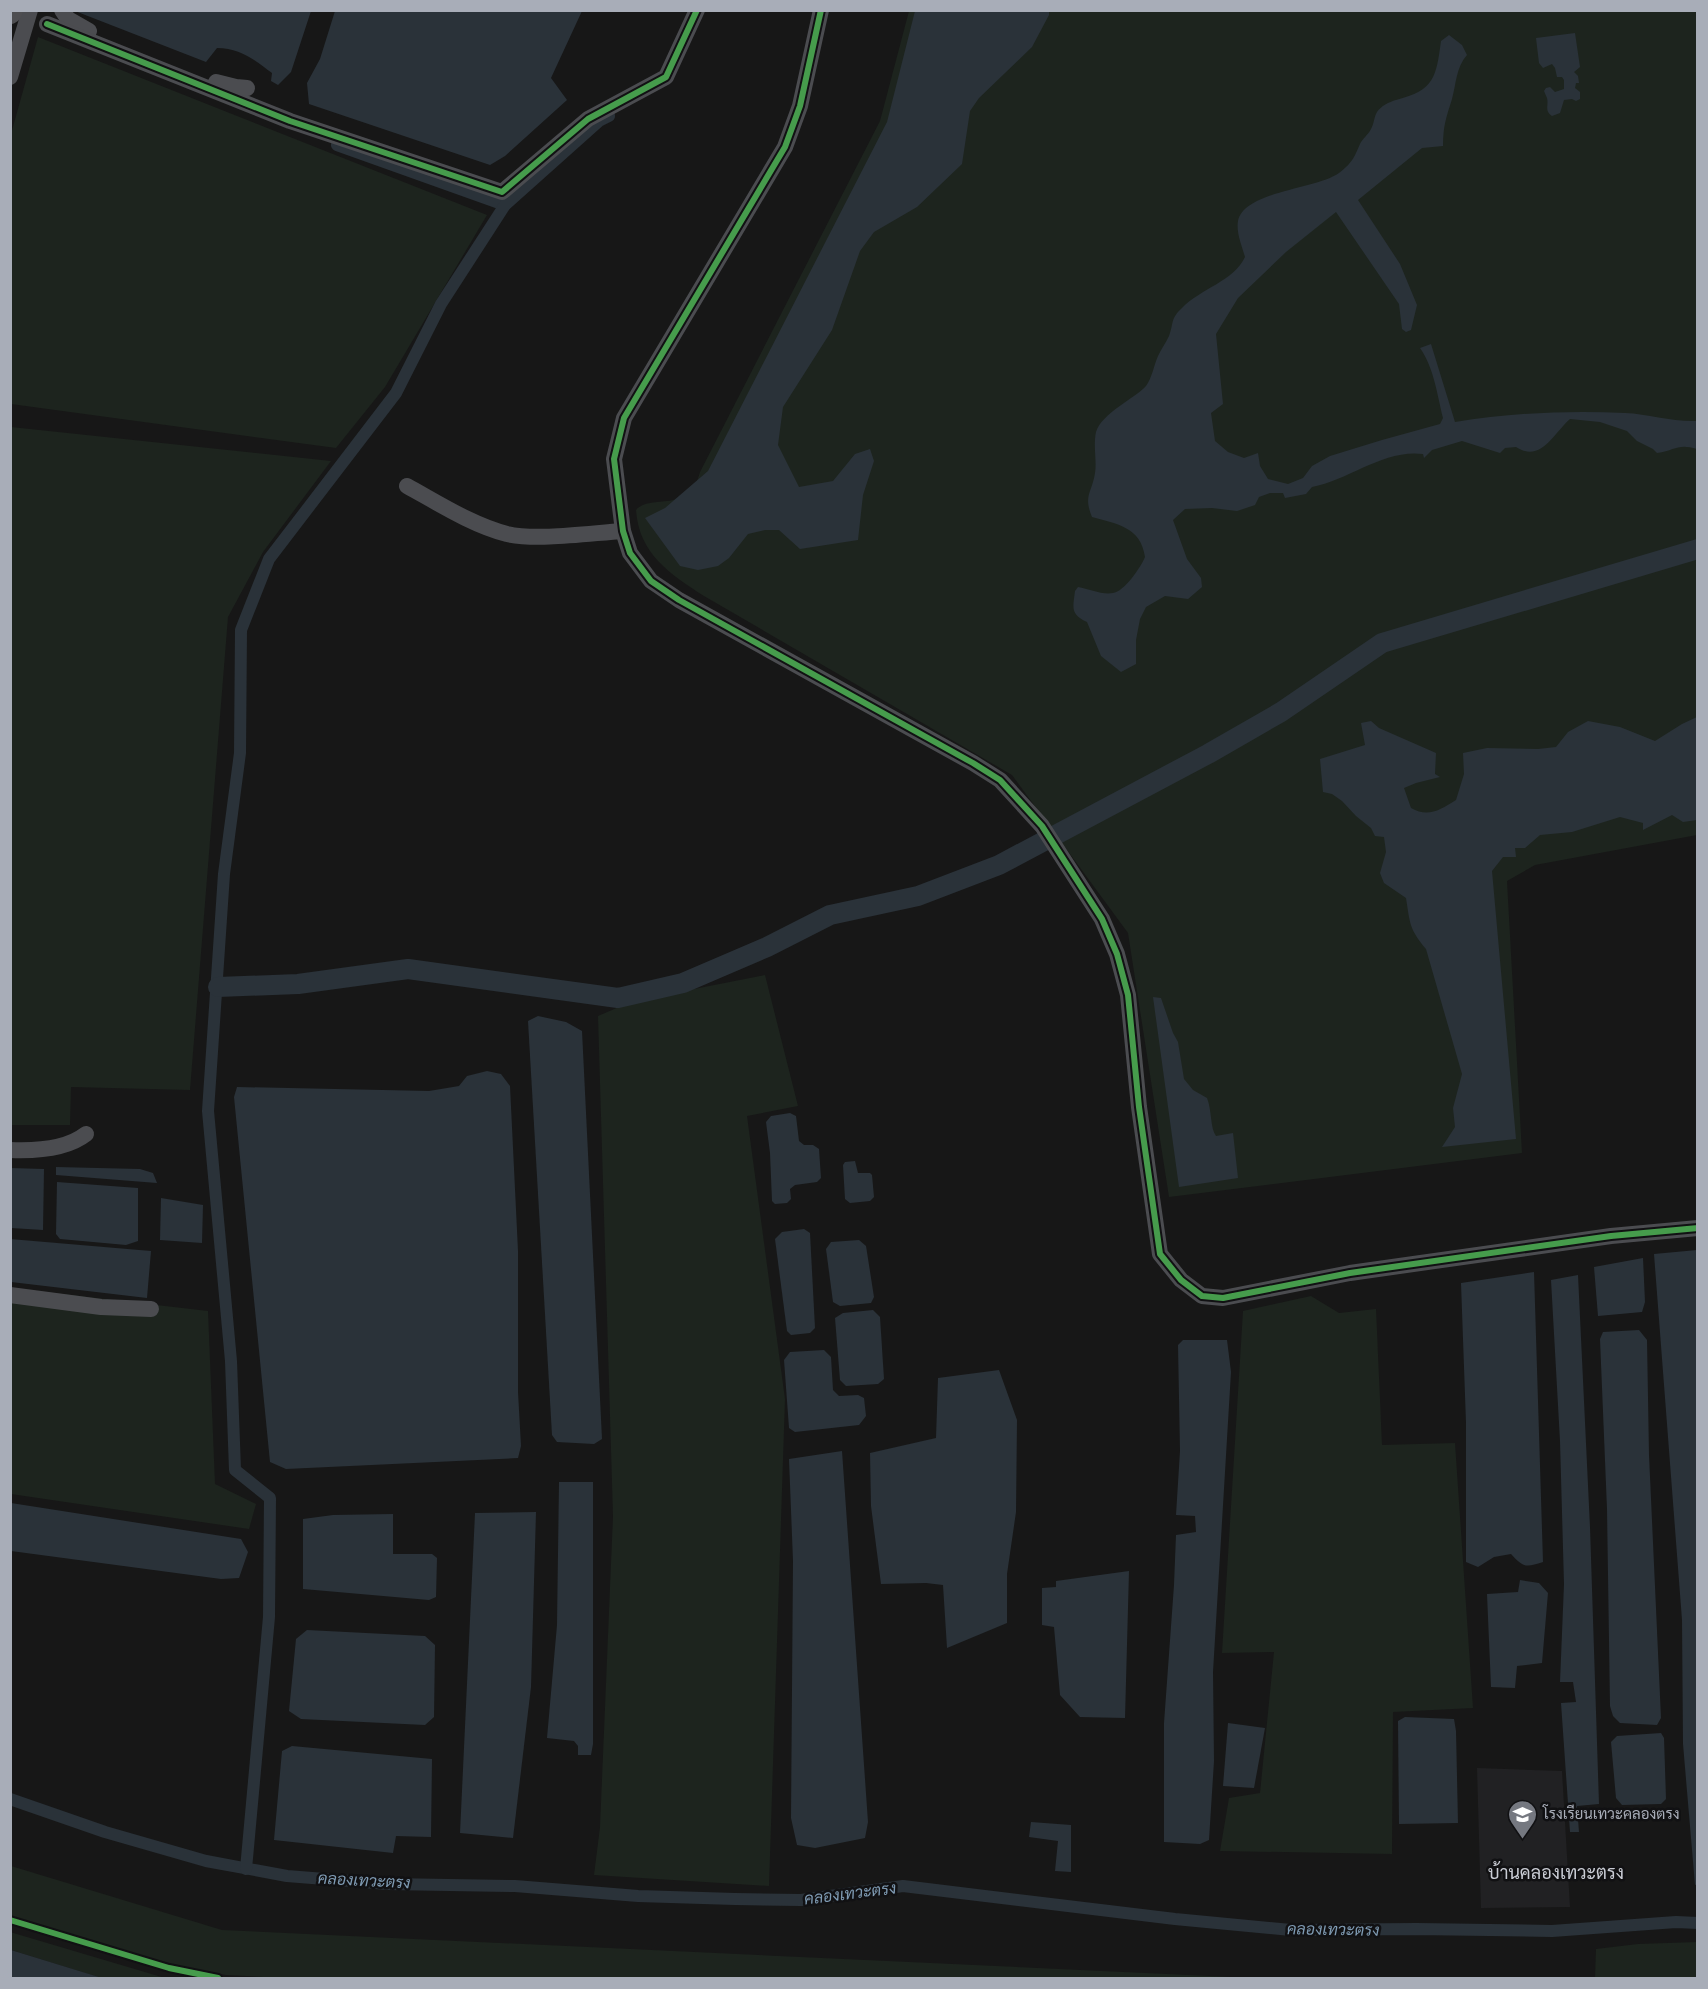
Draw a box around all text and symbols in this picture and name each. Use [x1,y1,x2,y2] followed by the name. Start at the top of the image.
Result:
[1506,1798,1538,1840] school or university icon: โรงเรียนเทวะคลองตรง
[1542,1804,1680,1823] place label: โรงเรียนเทวะคลองตรง
[1488,1861,1624,1884] district label: บ้านคลองเทวะตรง
[317,1869,411,1892] water label: คลองเทวะตรง
[803,1878,897,1909] water label: คลองเทวะตรง
[1287,1919,1379,1940] water label: คลองเทวะตรง

